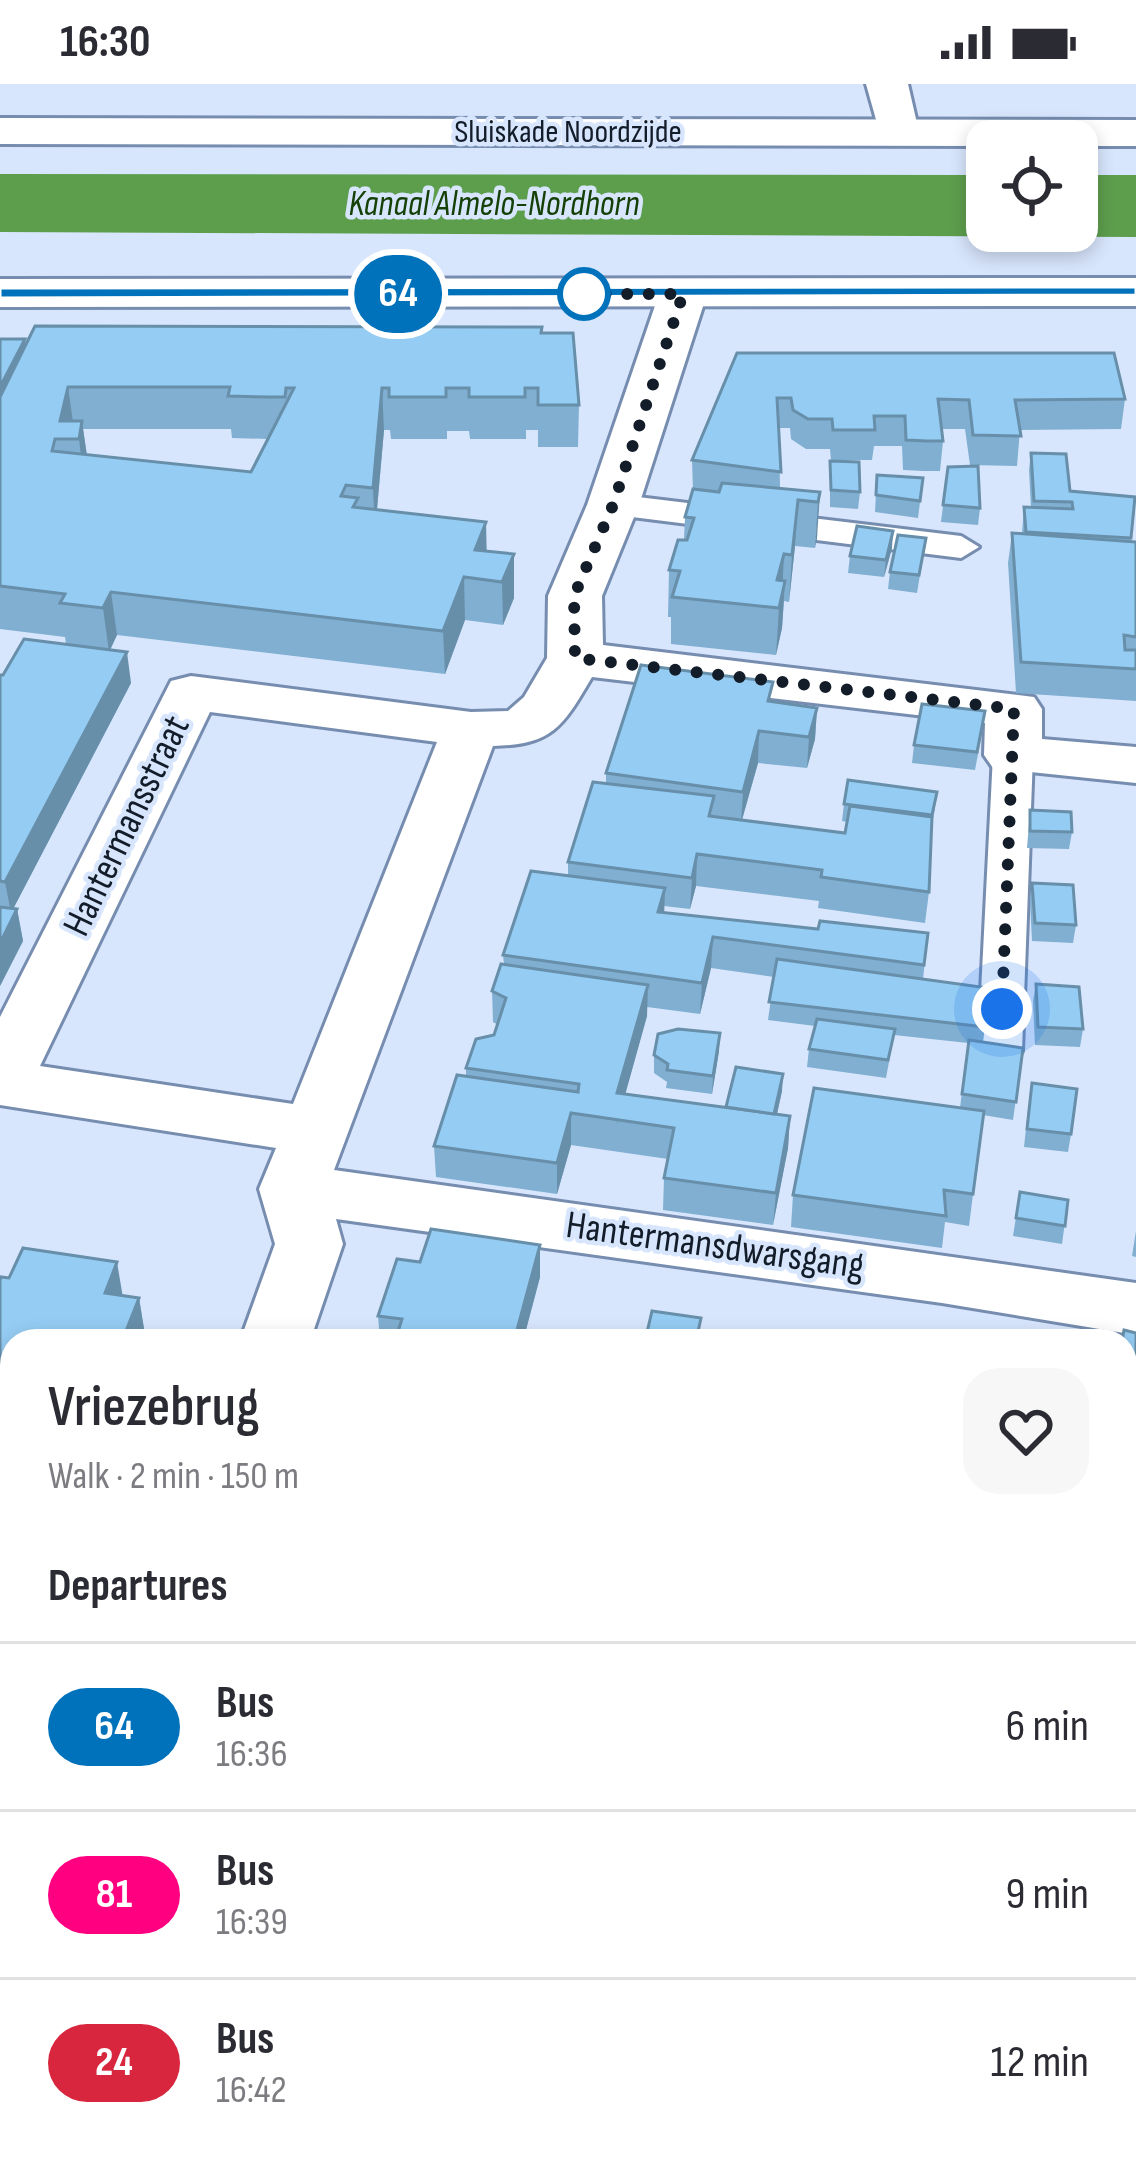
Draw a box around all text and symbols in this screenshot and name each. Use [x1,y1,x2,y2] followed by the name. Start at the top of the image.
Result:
[60,15,150,70] text: 16:30
[454,112,682,152] street label: Sluiskade Noordzijde
[966,120,1098,252] map controls
[966,120,1098,252] button: locate
[348,183,640,226] water label: Kanaal Almelo-Nordhorn
[344,255,452,333] line badge: 64
[378,268,418,319] text: 64
[559,269,609,319] unlabelled marker
[53,708,201,944] street label: Hantermansstraat
[972,979,1032,1039] your location
[563,1202,867,1290] street label: Hantermansdwarsgang
[963,1368,1089,1494] button: heart
[48,1374,260,1442] text: Vriezebrug
[48,1453,299,1500] text: Walk · 2 min · 150 m
[48,1559,227,1614] text: Departures
[216,1676,274,1731] text: Bus
[1006,1699,1089,1754] text: 6 min
[94,1701,134,1752] text: 64
[216,1731,288,1778] text: 16:36
[216,1844,274,1899] text: Bus
[1005,1867,1089,1922] text: 9 min
[96,1869,132,1920] text: 81
[216,1899,288,1946] text: 16:39
[216,2012,274,2067] text: Bus
[991,2035,1089,2090] text: 12 min
[95,2037,133,2088] text: 24
[216,2067,287,2114] text: 16:42

